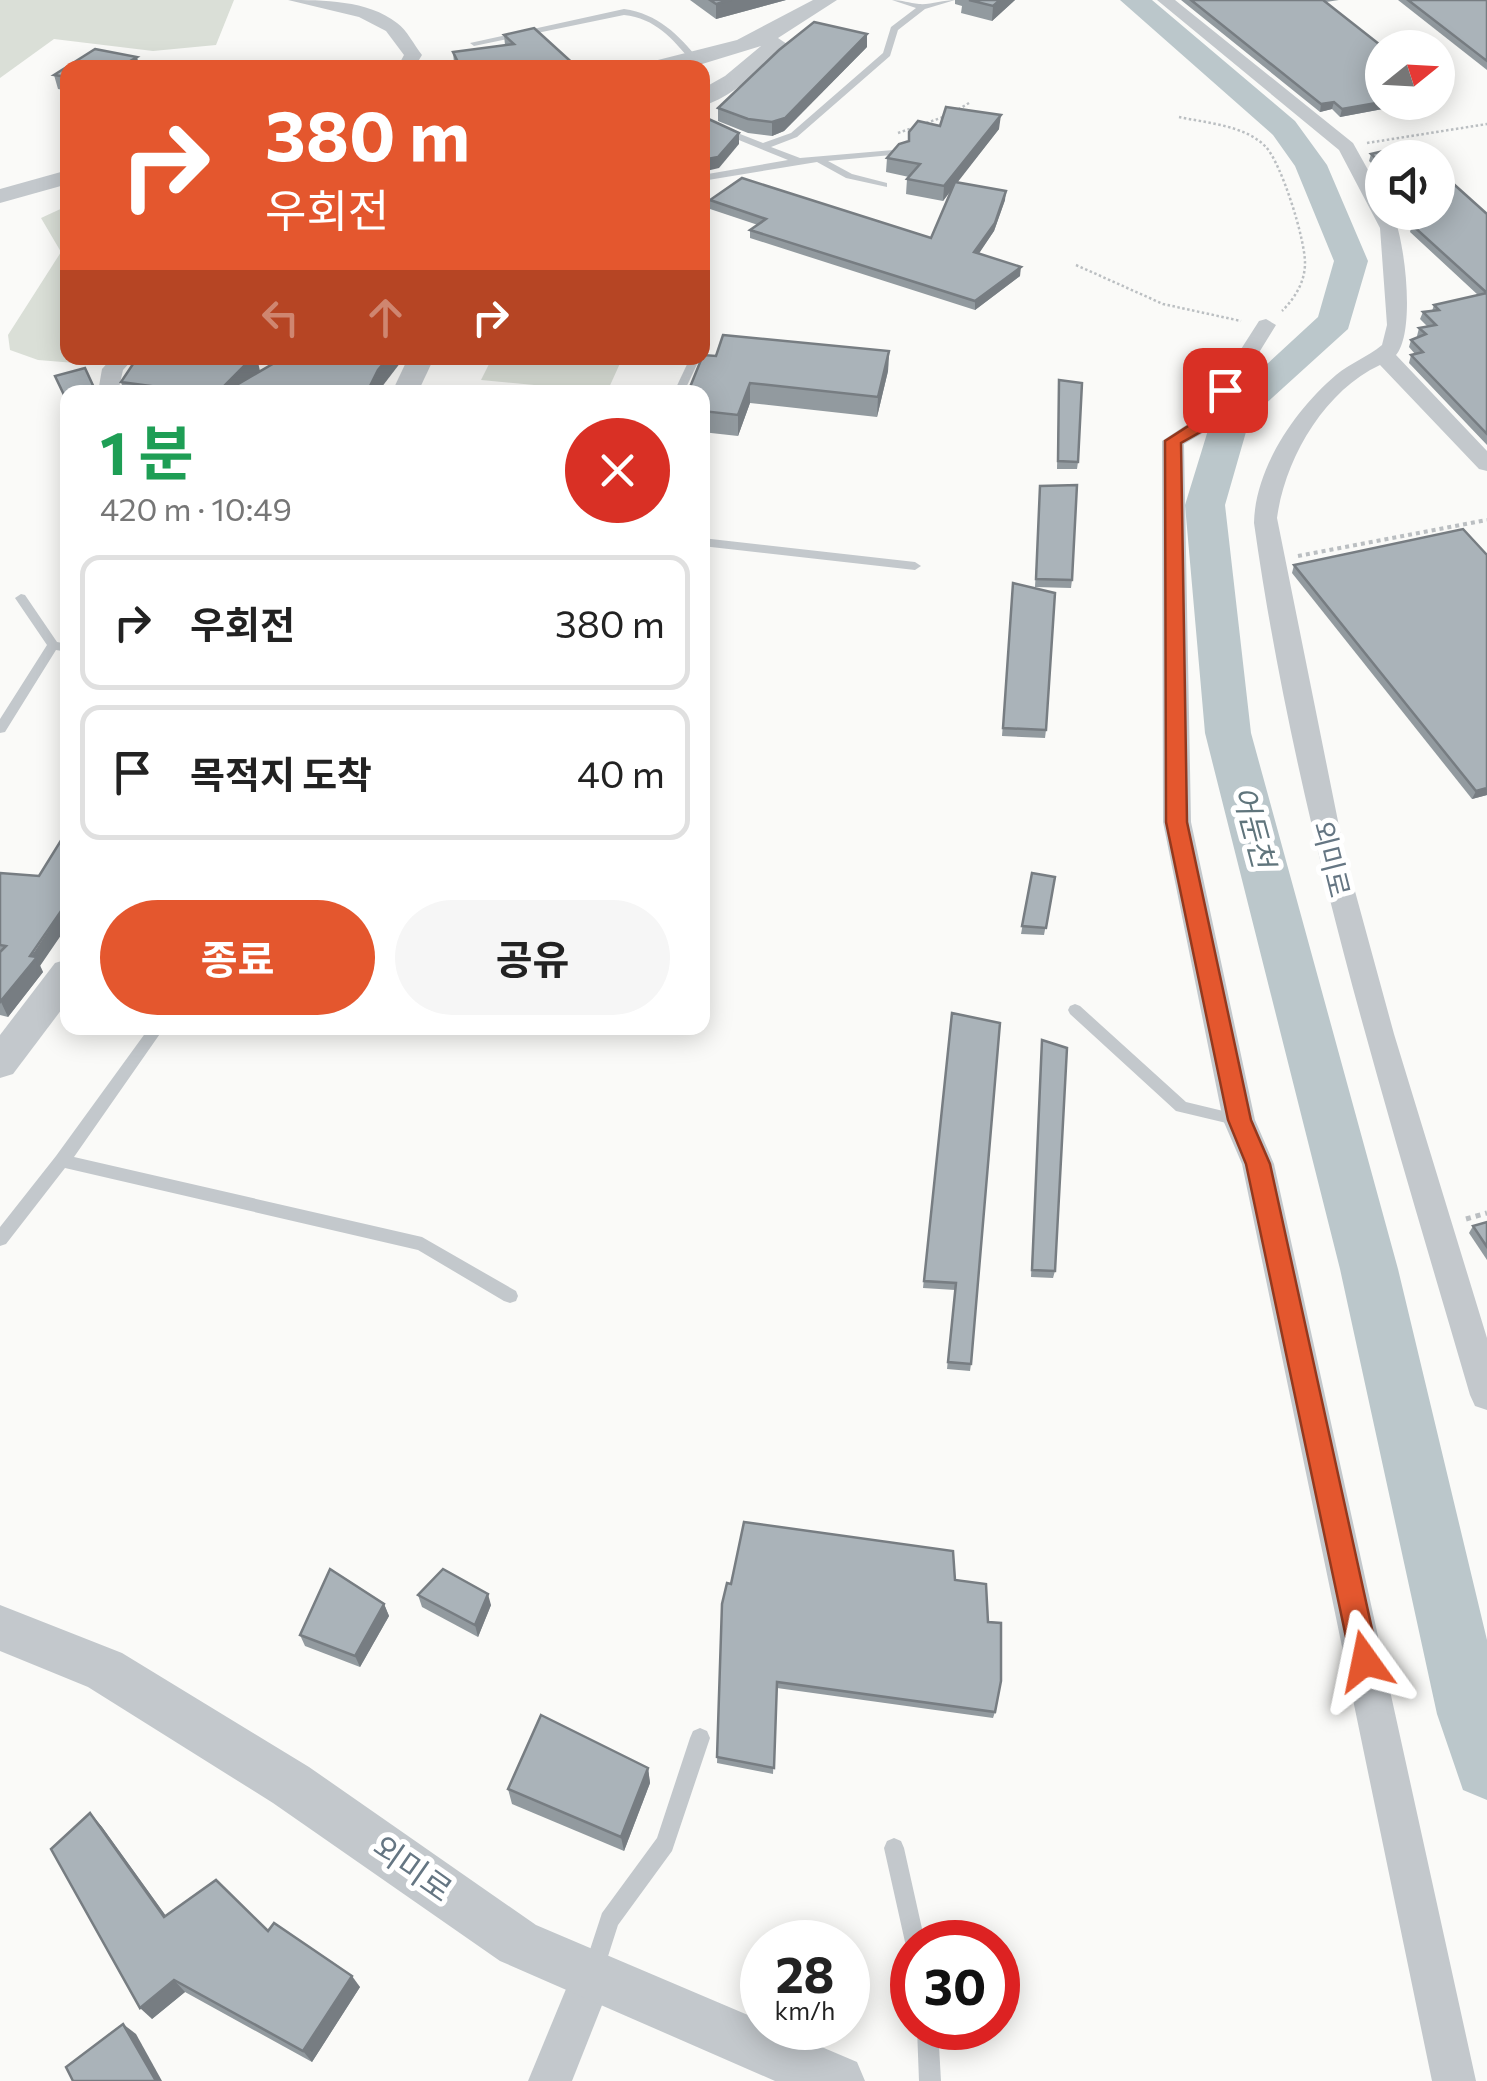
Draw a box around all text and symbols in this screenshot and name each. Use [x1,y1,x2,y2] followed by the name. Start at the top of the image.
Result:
[1365,30,1455,120] north arrow
[1365,30,1455,230] map controls
[265,90,470,175] text: 380 m
[100,100,230,230] icon: right
[1365,140,1455,230] button: sound
[265,181,389,236] text: 우회전
[253,290,308,345] icon: left
[358,290,413,345] icon: ahead
[463,290,518,345] icon: right
[1183,348,1268,433] pin
[1198,363,1253,418] icon: arrive
[100,414,194,487] text: 1 분
[565,418,670,523] button: close
[100,488,292,528] text: 420 m · 10:49
[105,595,160,650] icon: right
[555,599,665,646] text: 380 m
[190,600,295,647] text: 우회전
[105,745,160,800] icon: arrive
[577,749,665,796] text: 40 m
[190,750,372,797] text: 목적지 도착
[1227,782,1285,874] water label: 어둔천
[1306,817,1358,900] street label: 외미로
[100,900,375,1015] button: 종료
[395,900,670,1015] button: 공유
[1313,1609,1417,1713] position arrow
[365,1826,461,1909] street label: 외미로
[890,1920,1020,2050] speed limit sign: 30
[775,1942,835,2003] text: 28
[775,1995,835,2025] text: km/h

